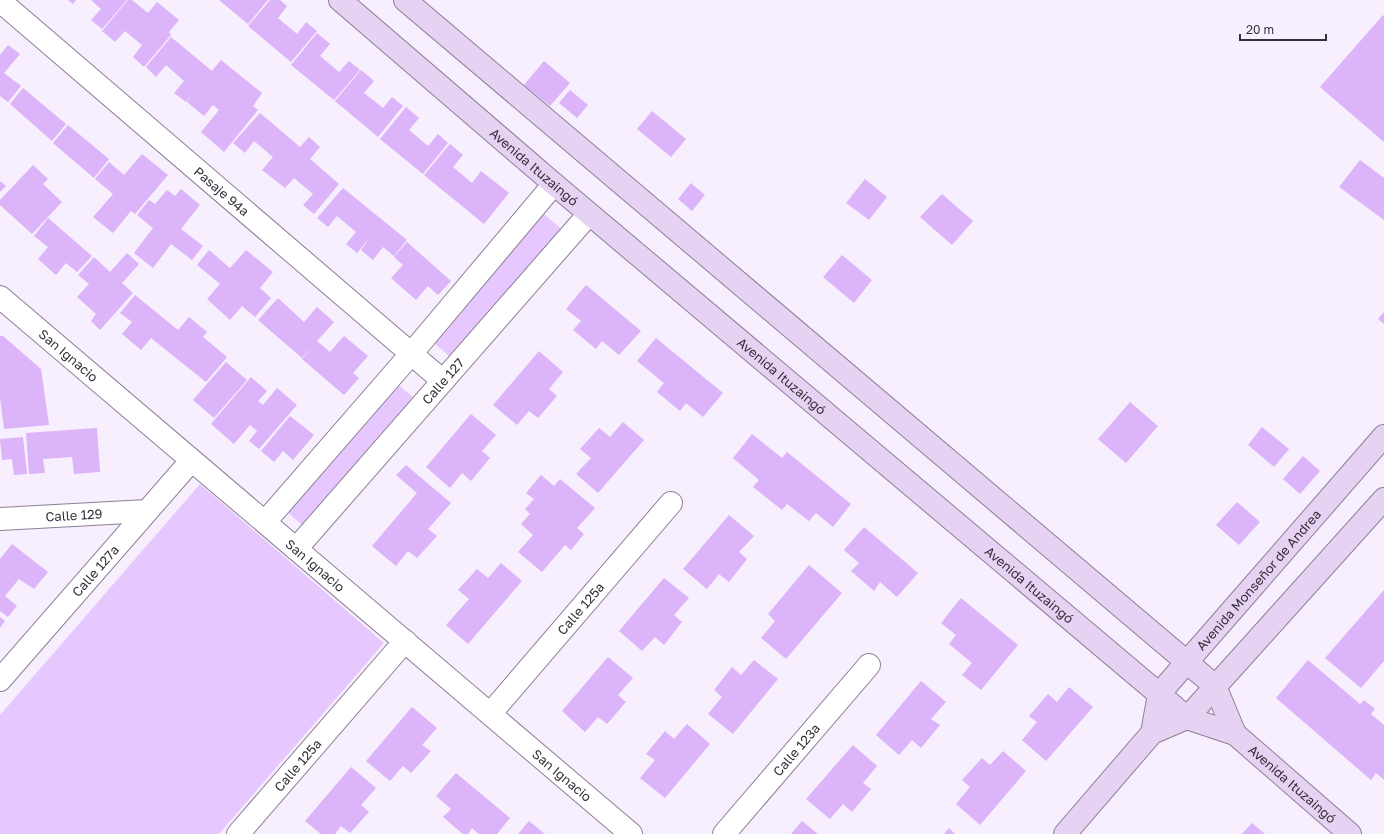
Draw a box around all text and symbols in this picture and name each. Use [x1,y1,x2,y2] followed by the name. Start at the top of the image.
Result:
[1240,16,1326,42] scale bar
[1246,22,1274,37] text: 20 m
[487,125,582,209] street label: Avenida Ituzaingó
[191,163,252,219] street label: Pasaje 94a
[36,326,102,385] street label: San Ignacio
[734,334,829,418] street label: Avenida Ituzaingó
[418,355,467,407] street label: Calle 127
[45,505,103,525] street label: Calle 129
[1193,506,1324,654] street label: Avenida Monseñor de Andrea
[282,536,348,595] street label: San Ignacio
[68,542,122,600] street label: Calle 127a
[982,543,1077,627] street label: Avenida Ituzaingó
[554,579,607,638] street label: Calle 125a
[769,720,823,779] street label: Calle 123a
[271,736,325,795] street label: Calle 125a
[1245,741,1340,826] street label: Avenida Ituzaingó
[529,746,595,805] street label: San Ignacio

